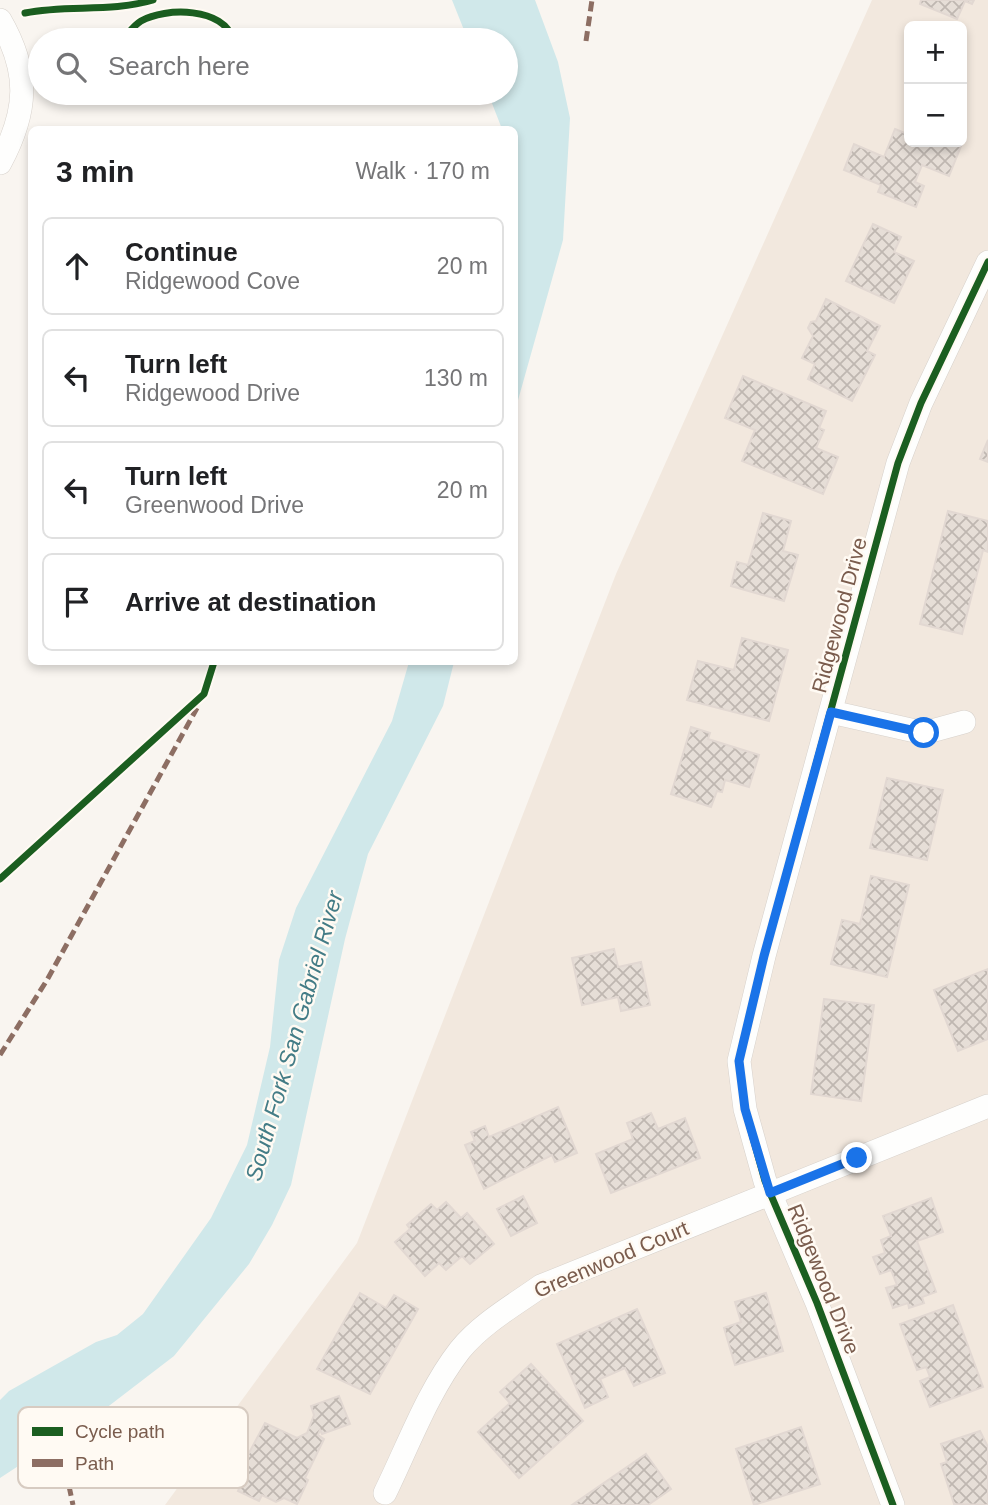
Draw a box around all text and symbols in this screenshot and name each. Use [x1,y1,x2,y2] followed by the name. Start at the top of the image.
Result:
[904,21,967,147] map controls
[904,21,967,84] button: +
[28,28,518,105] search box
[52,48,90,86] icon: search
[108,51,250,81] text: Search here
[904,84,967,147] button: −
[56,155,134,188] text: 3 min
[355,158,490,184] text: Walk · 170 m
[125,237,238,267] text: Continue
[58,247,96,285] icon: ahead
[437,253,488,279] text: 20 m
[125,268,300,294] text: Ridgewood Cove
[125,349,227,379] text: Turn left
[58,359,96,397] icon: left
[424,365,488,391] text: 130 m
[125,380,300,406] text: Ridgewood Drive
[125,461,227,491] text: Turn left
[58,471,96,509] icon: left
[437,477,488,503] text: 20 m
[125,492,304,518] text: Greenwood Drive
[807,535,871,695] street label: Ridgewood Drive
[58,583,96,621] icon: arrive
[125,587,376,617] text: Arrive at destination
[908,717,939,748] route start
[240,887,348,1184] water label: South Fork San Gabriel River
[841,1142,872,1173] route end
[783,1201,865,1357] street label: Ridgewood Drive
[530,1216,692,1302] street label: Greenwood Court
[18,1407,248,1488] legend
[75,1421,165,1442] text: Cycle path
[75,1453,114,1474] text: Path

